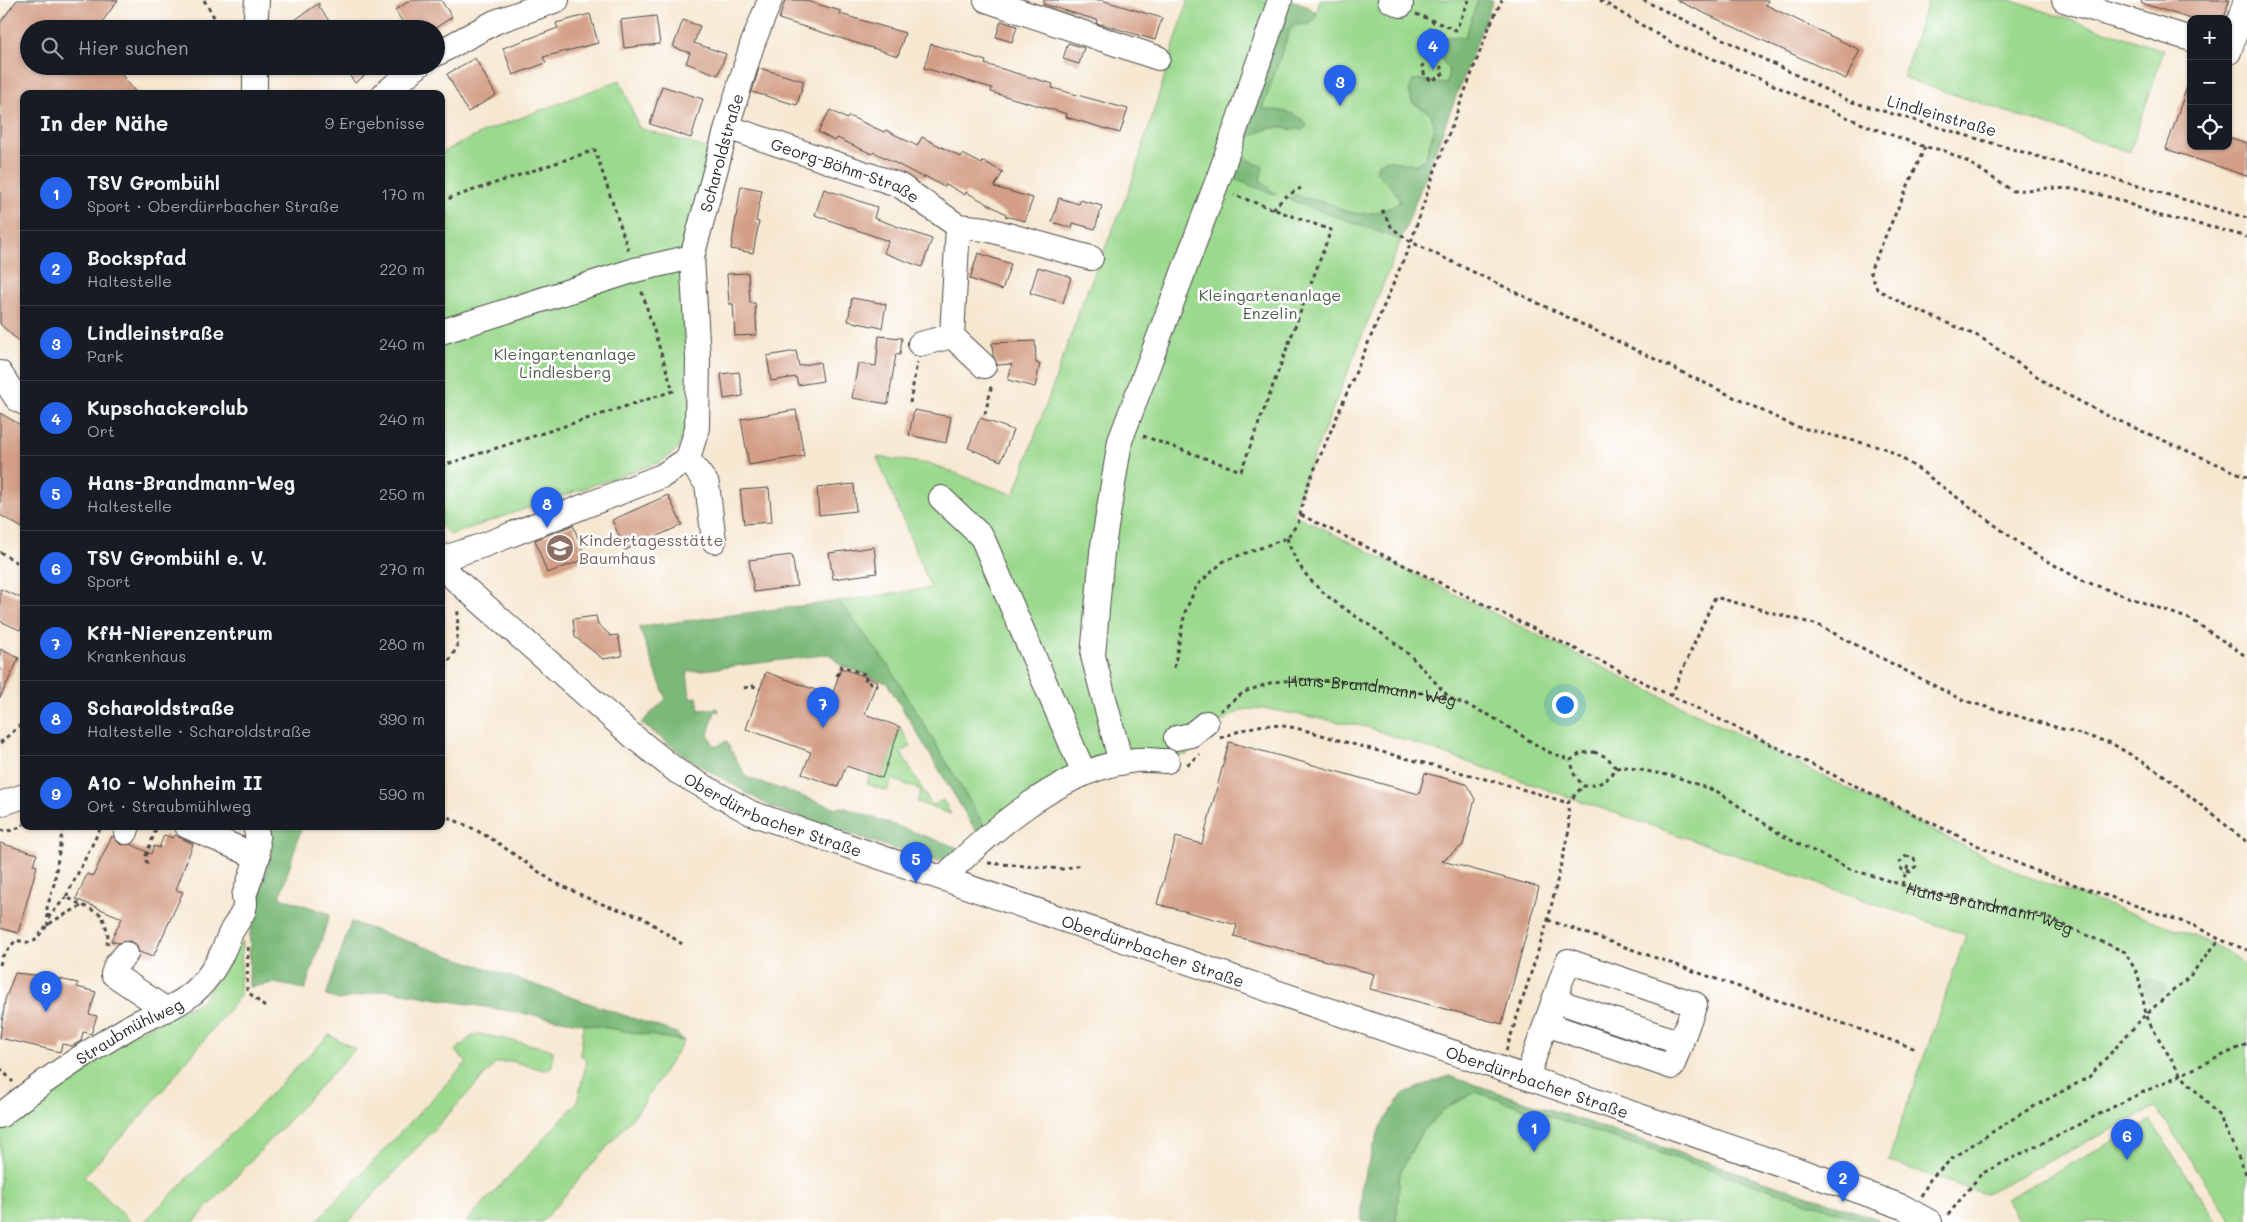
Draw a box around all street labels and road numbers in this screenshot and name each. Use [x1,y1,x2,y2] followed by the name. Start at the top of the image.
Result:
[1885,89,1999,141] street label: Lindleinstraße
[694,91,747,214] street label: Scharoldstraße
[768,132,924,207] street label: Georg-Böhm-Straße
[1286,668,1461,711] street label: Hans-Brandmann-Weg
[680,767,865,861] street label: Oberdürrbacher Straße
[1903,876,2077,939] street label: Hans-Brandmann-Weg
[1059,909,1247,991] street label: Oberdürrbacher Straße
[71,993,186,1068] street label: Straubmühlweg
[1443,1040,1632,1122] street label: Oberdürrbacher Straße

